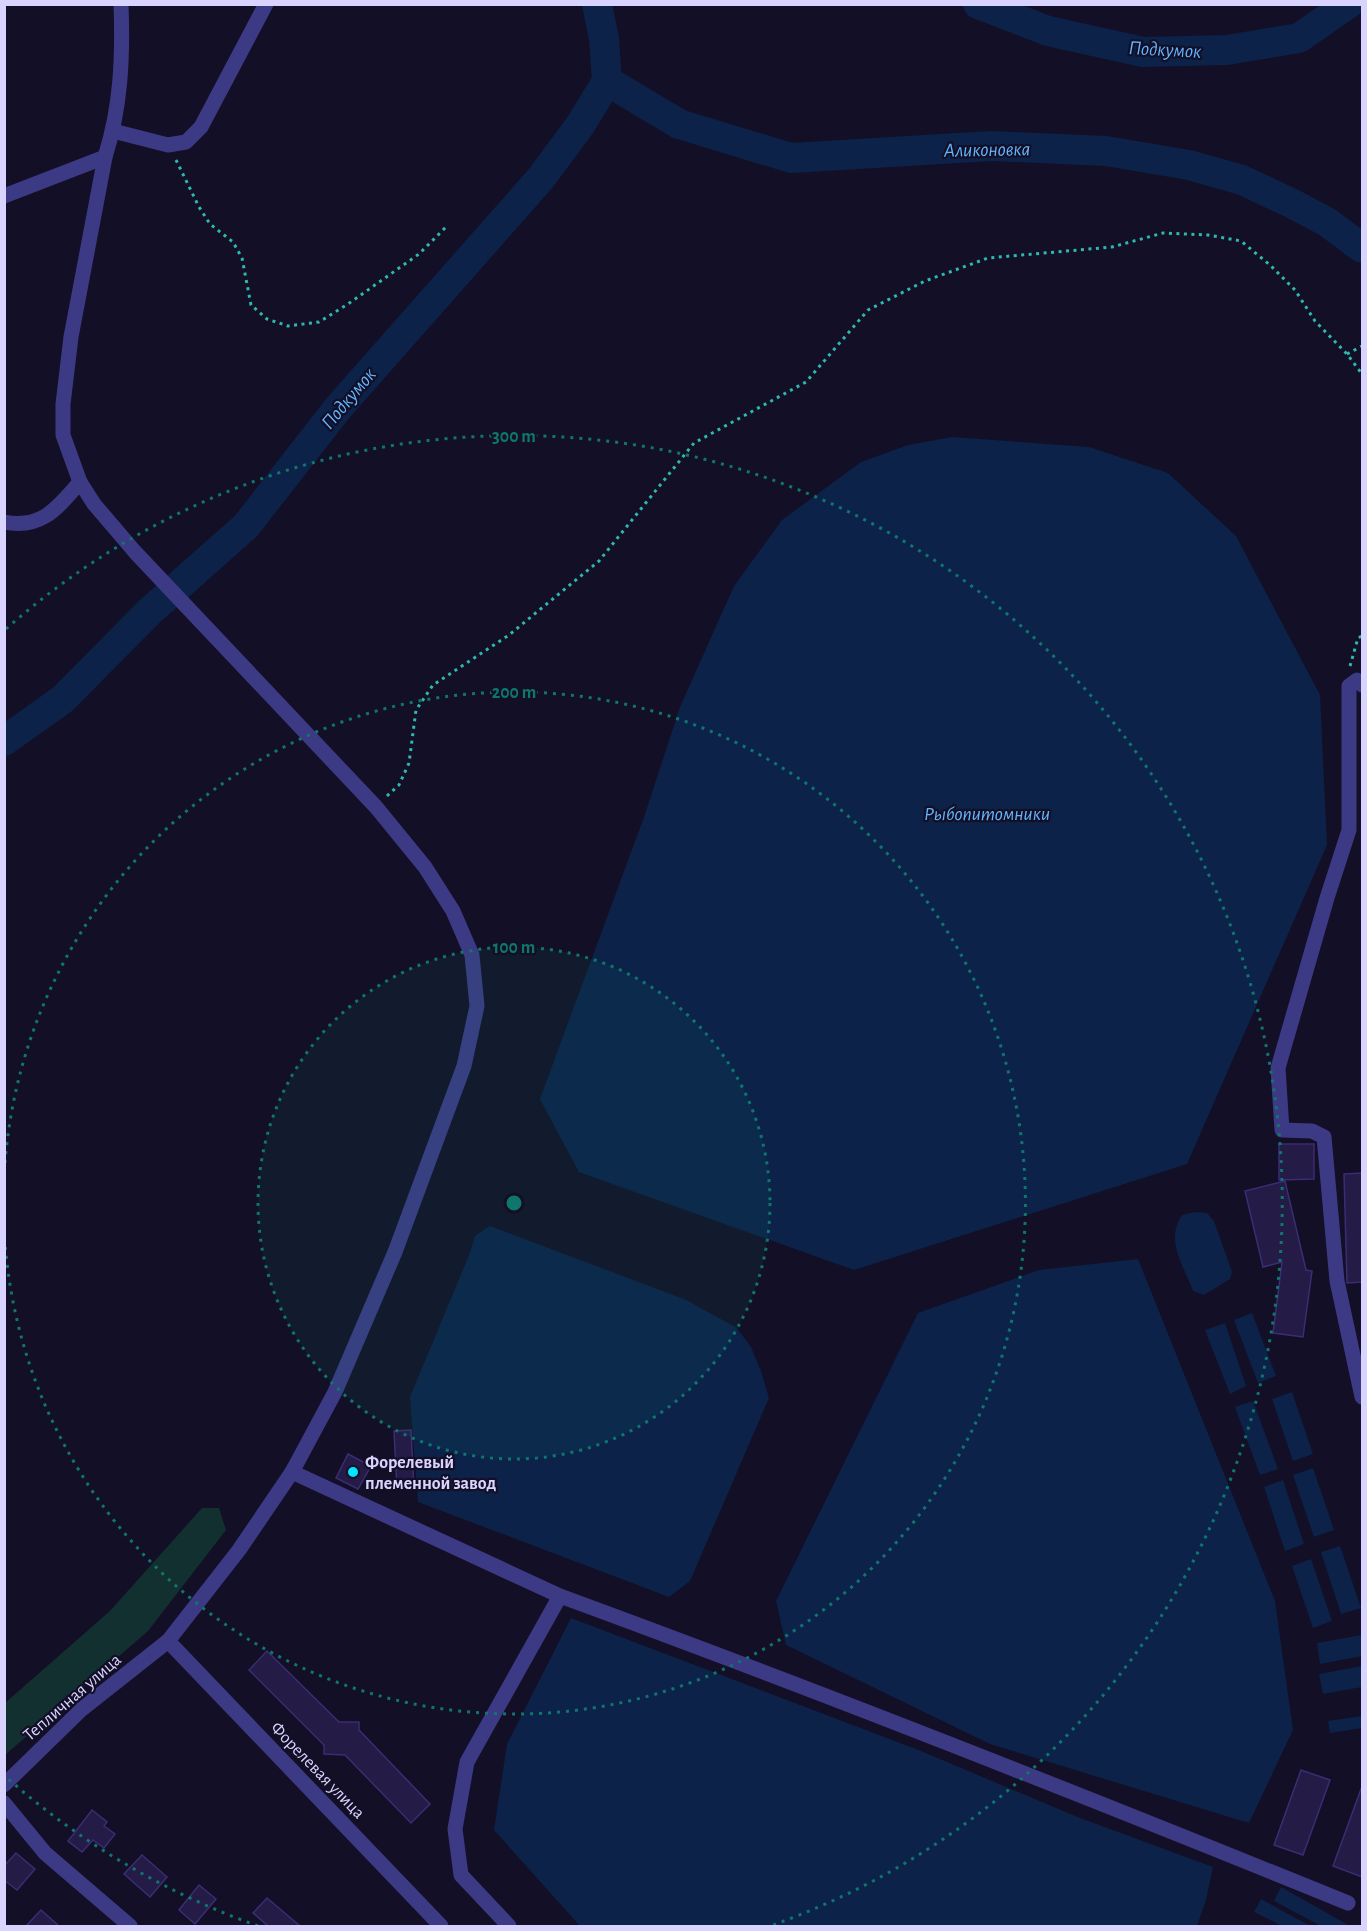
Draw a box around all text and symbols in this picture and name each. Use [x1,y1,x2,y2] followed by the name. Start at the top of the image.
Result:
[1128,38,1203,62] water label: Подкумок
[943,139,1031,161] water label: Аликоновка
[318,364,380,433] water label: Подкумок
[492,428,536,446] text: 300 m
[492,684,536,702] text: 200 m
[924,804,1050,824] water label: Рыбопитомники
[493,939,535,957] text: 100 m
[504,1193,524,1213] centre of rings
[365,1454,496,1493] place label: Форелевый племенной завод
[346,1465,360,1479] marker: Форелевый племенной завод
[20,1651,125,1745] street label: Тепличная улица
[267,1719,368,1823] street label: Форелевая улица

